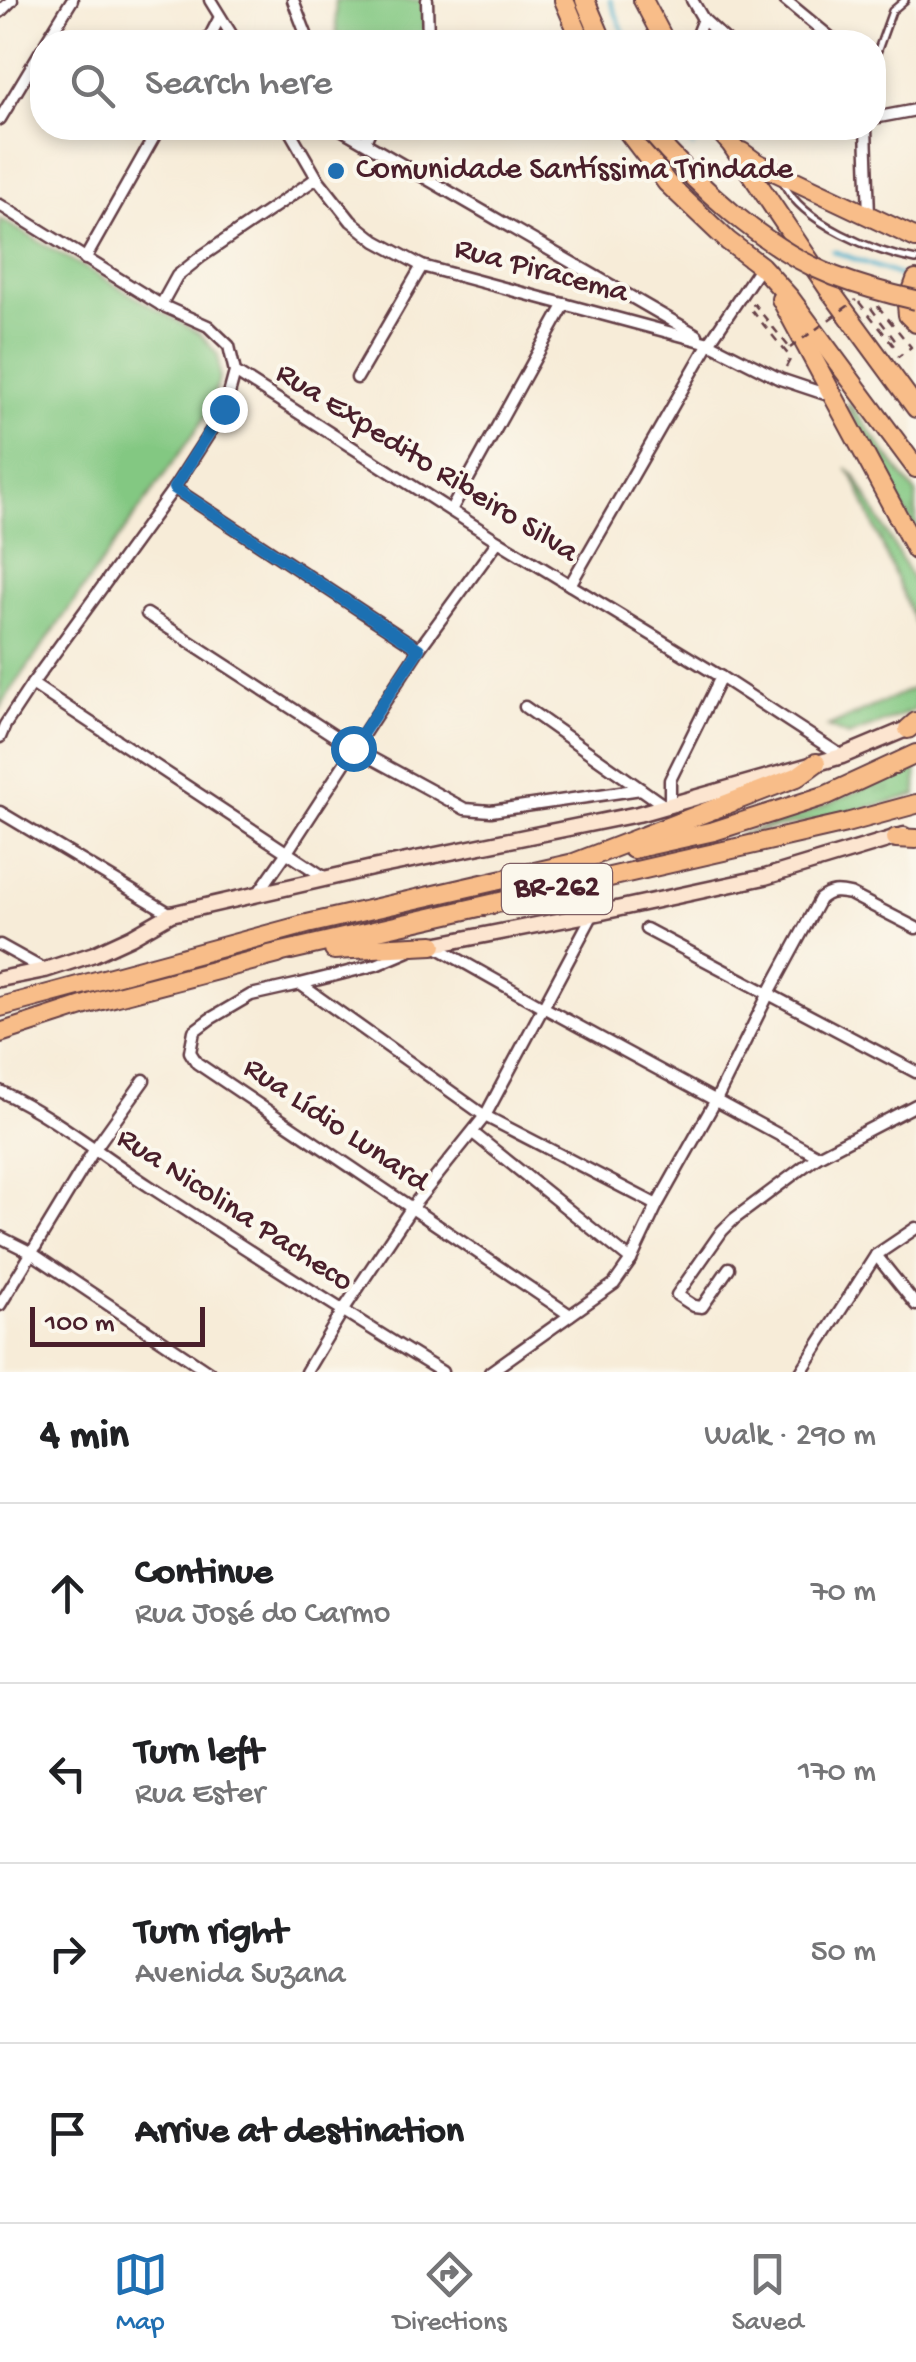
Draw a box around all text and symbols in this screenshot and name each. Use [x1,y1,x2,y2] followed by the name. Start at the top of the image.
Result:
[30,30,886,140] search box
[65,58,120,113] icon: search
[145,63,332,107] text: Search here
[356,152,794,190] place label: Comunidade Santíssima Trindade
[325,160,347,182] marker: Comunidade Santíssima Trindade
[450,231,633,314] street label: Rua Piracema
[268,355,585,573] street label: Rua Expedito Ribeiro Silva
[202,387,248,433] route end
[331,726,377,772] route start
[502,864,612,914] road number: BR-262
[235,1050,437,1203] street label: Rua Lídio Lunard
[109,1120,359,1302] street label: Rua Nicolina Pacheco
[30,1302,205,1346] scale bar
[45,1308,115,1341] text: 100 m
[40,1413,129,1462] text: 4 min
[704,1418,876,1456] text: Walk · 290 m
[135,1552,273,1596] text: Continue
[40,1566,95,1621] icon: ahead
[811,1574,876,1612] text: 70 m
[135,1596,390,1634] text: Rua José do Carmo
[135,1732,263,1776] text: Turn left
[40,1746,95,1801] icon: left
[798,1754,876,1792] text: 170 m
[135,1776,265,1814] text: Rua Ester
[135,1912,287,1956] text: Turn right
[40,1926,95,1981] icon: right
[811,1934,876,1972] text: 50 m
[135,1956,345,1994] text: Avenida Suzana
[40,2106,95,2161] icon: arrive
[135,2111,464,2155] text: Arrive at destination
[113,2247,168,2340] tab: Map
[393,2247,507,2340] tab: Directions
[732,2247,803,2340] tab: Saved

